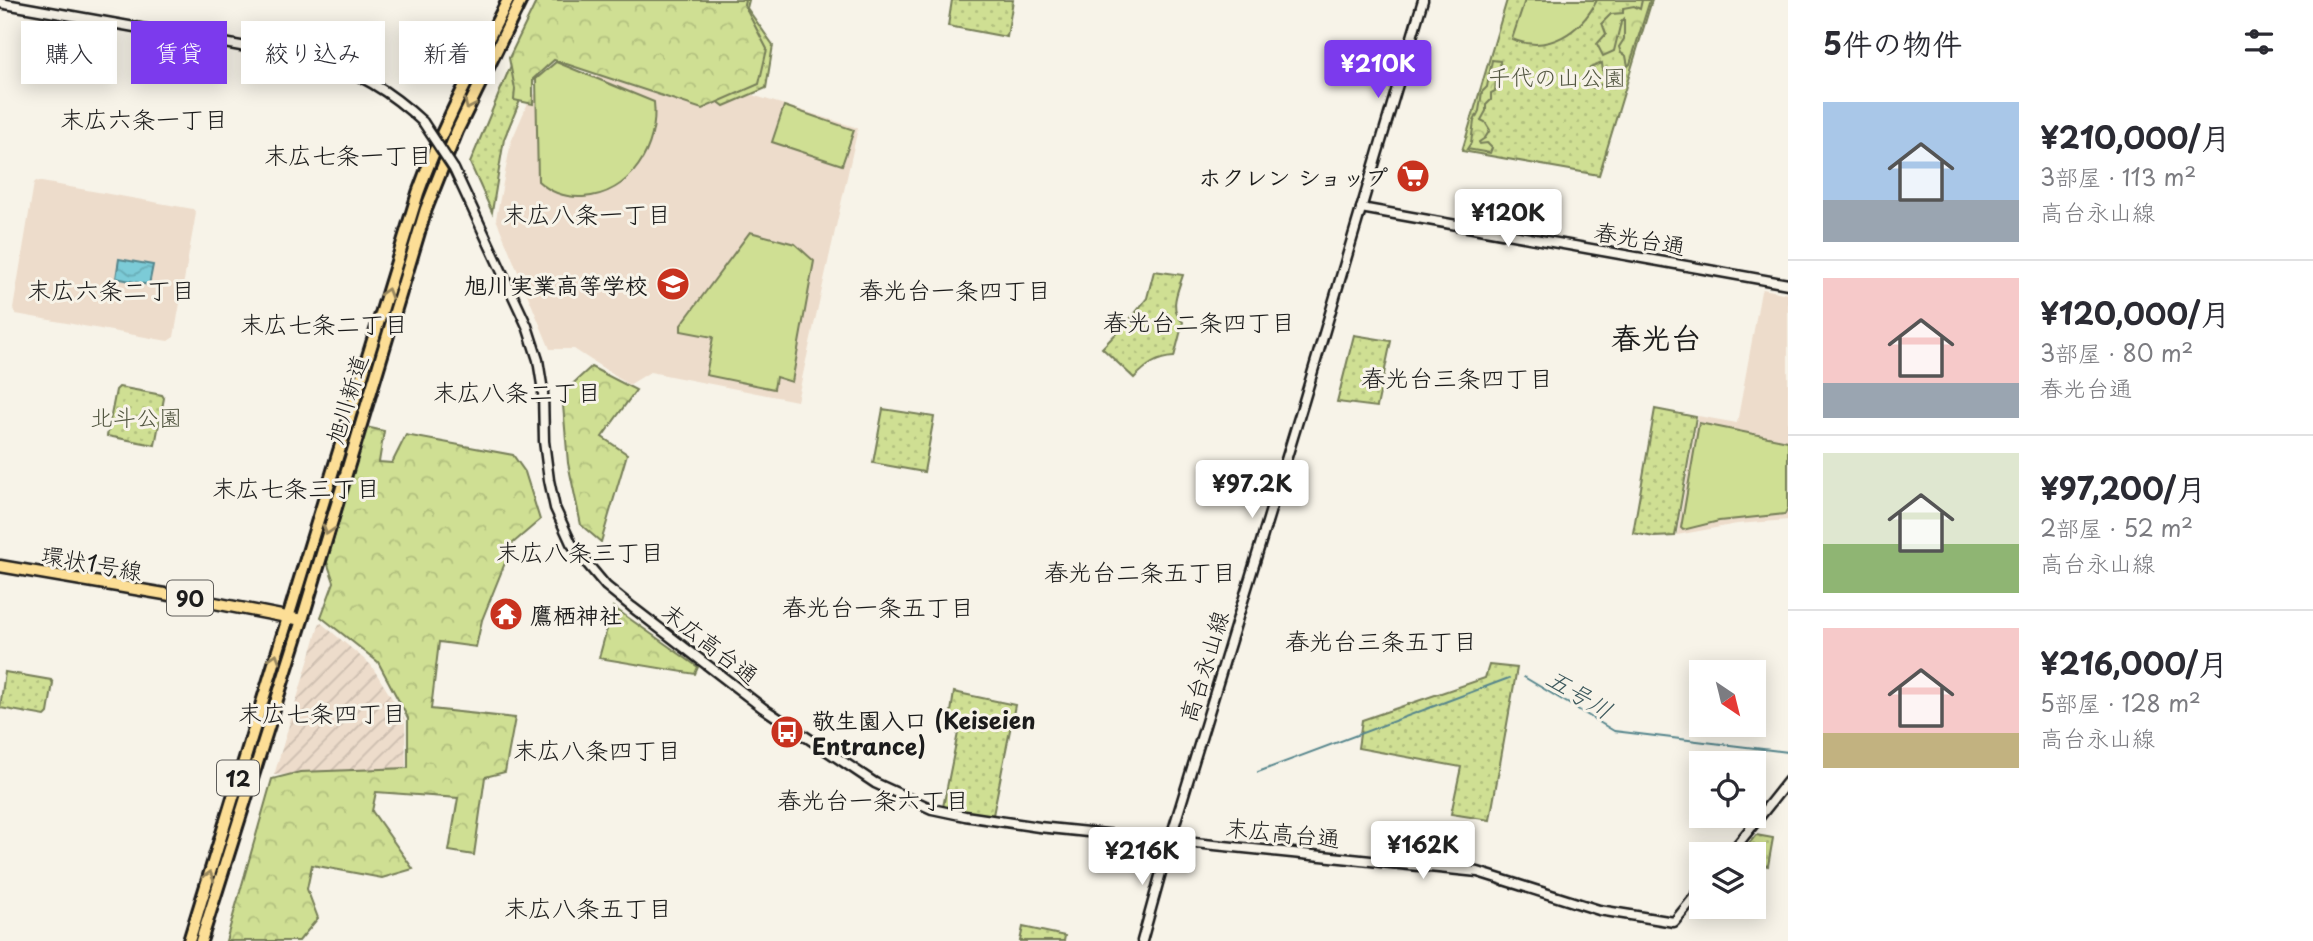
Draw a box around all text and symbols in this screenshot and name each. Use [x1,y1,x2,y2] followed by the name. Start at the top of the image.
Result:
[1823,20,1962,65] text: 5件の物件
[21,21,117,84] chip: 購入
[131,21,227,84] chip: 賃貸
[241,21,385,84] chip: 絞り込み
[399,21,495,84] chip: 新着
[2240,23,2278,61] icon: filters
[1329,41,1427,100] pin: ¥210K
[1340,45,1416,80] text: ¥210K
[1488,59,1626,94] park label: 千代の山公園
[464,98,478,110] one-way arrow
[60,100,228,136] district label: 末広六条一丁目
[2040,114,2230,159] text: ¥210,000/月
[1879,130,1963,214] icon: home
[264,136,432,172] district label: 末広七条一丁目
[1394,157,1432,195] supermarket icon: ホクレン ショップ
[1198,159,1388,194] place label: ホクレン ショップ
[2040,159,2196,194] text: 3部屋 · 113 m²
[1459,190,1557,249] pin: ¥120K
[1471,194,1545,229] text: ¥120K
[2040,194,2155,229] text: 高台永山線
[503,195,671,231] district label: 末広八条一丁目
[1592,213,1688,263] street label: 春光台通
[654,265,692,303] school or university icon: 旭川実業高等学校
[464,267,648,302] place label: 旭川実業高等学校
[27,271,195,307] district label: 末広六条二丁目
[859,271,1051,307] district label: 春光台一条四丁目
[379,287,394,299] one-way arrow
[2040,290,2230,335] text: ¥120,000/月
[1103,303,1295,339] district label: 春光台二条四丁目
[240,305,408,341] district label: 末広七条二丁目
[1879,306,1963,390] icon: home
[1611,314,1701,359] district label: 春光台
[2040,335,2193,370] text: 3部屋 · 80 m²
[316,350,376,448] street label: 旭川新道
[1361,359,1553,395] district label: 春光台三条四丁目
[2040,370,2132,405] text: 春光台通
[433,373,601,409] district label: 末広八条二丁目
[90,399,182,434] park label: 北斗公園
[1195,461,1309,520] pin: ¥97.2K
[1212,465,1292,500] text: ¥97.2K
[2040,465,2206,510] text: ¥97,200/月
[212,469,380,505] district label: 末広七条三丁目
[1879,481,1963,565] icon: home
[2040,510,2193,545] text: 2部屋 · 52 m²
[322,524,337,536] one-way arrow
[496,533,664,569] district label: 末広八条三丁目
[39,536,145,588] street label: 環状1号線
[2040,545,2155,580] text: 高台永山線
[1044,553,1236,589] district label: 春光台二条五丁目
[167,580,213,616] road number: 90
[782,588,974,624] district label: 春光台一条五丁目
[655,594,767,692] street label: 末広高台通
[487,595,525,633] temple icon: 鷹栖神社
[530,597,622,632] place label: 鷹栖神社
[1169,606,1237,726] street label: 高台永山線
[1285,622,1477,658] district label: 春光台三条五丁目
[2040,640,2228,685] text: ¥216,000/月
[267,652,282,664] one-way arrow
[1879,656,1963,740] icon: home
[1540,659,1620,727] water label: 五号川
[1689,660,1766,737] north arrow
[1689,660,1766,919] map controls
[2040,685,2201,720] text: 5部屋 · 128 m²
[238,694,406,730] district label: 末広七条四丁目
[812,702,1036,763] place label: 敬生園入口 (Keiseien Entrance)
[768,713,806,751] bus stop icon: 敬生園入口 (Keiseien Entrance)
[2040,720,2155,755] text: 高台永山線
[513,731,681,767] district label: 末広八条四丁目
[1689,751,1766,828] button: locate
[217,760,259,796] road number: 12
[777,781,969,817] district label: 春光台一条六丁目
[1224,809,1342,855] street label: 末広高台通
[1374,822,1472,881] pin: ¥162K
[1387,826,1459,861] text: ¥162K
[1093,828,1191,887] pin: ¥216K
[1105,832,1179,867] text: ¥216K
[1689,842,1766,919] button: layers
[200,870,215,882] one-way arrow
[504,889,672,925] district label: 末広八条五丁目

